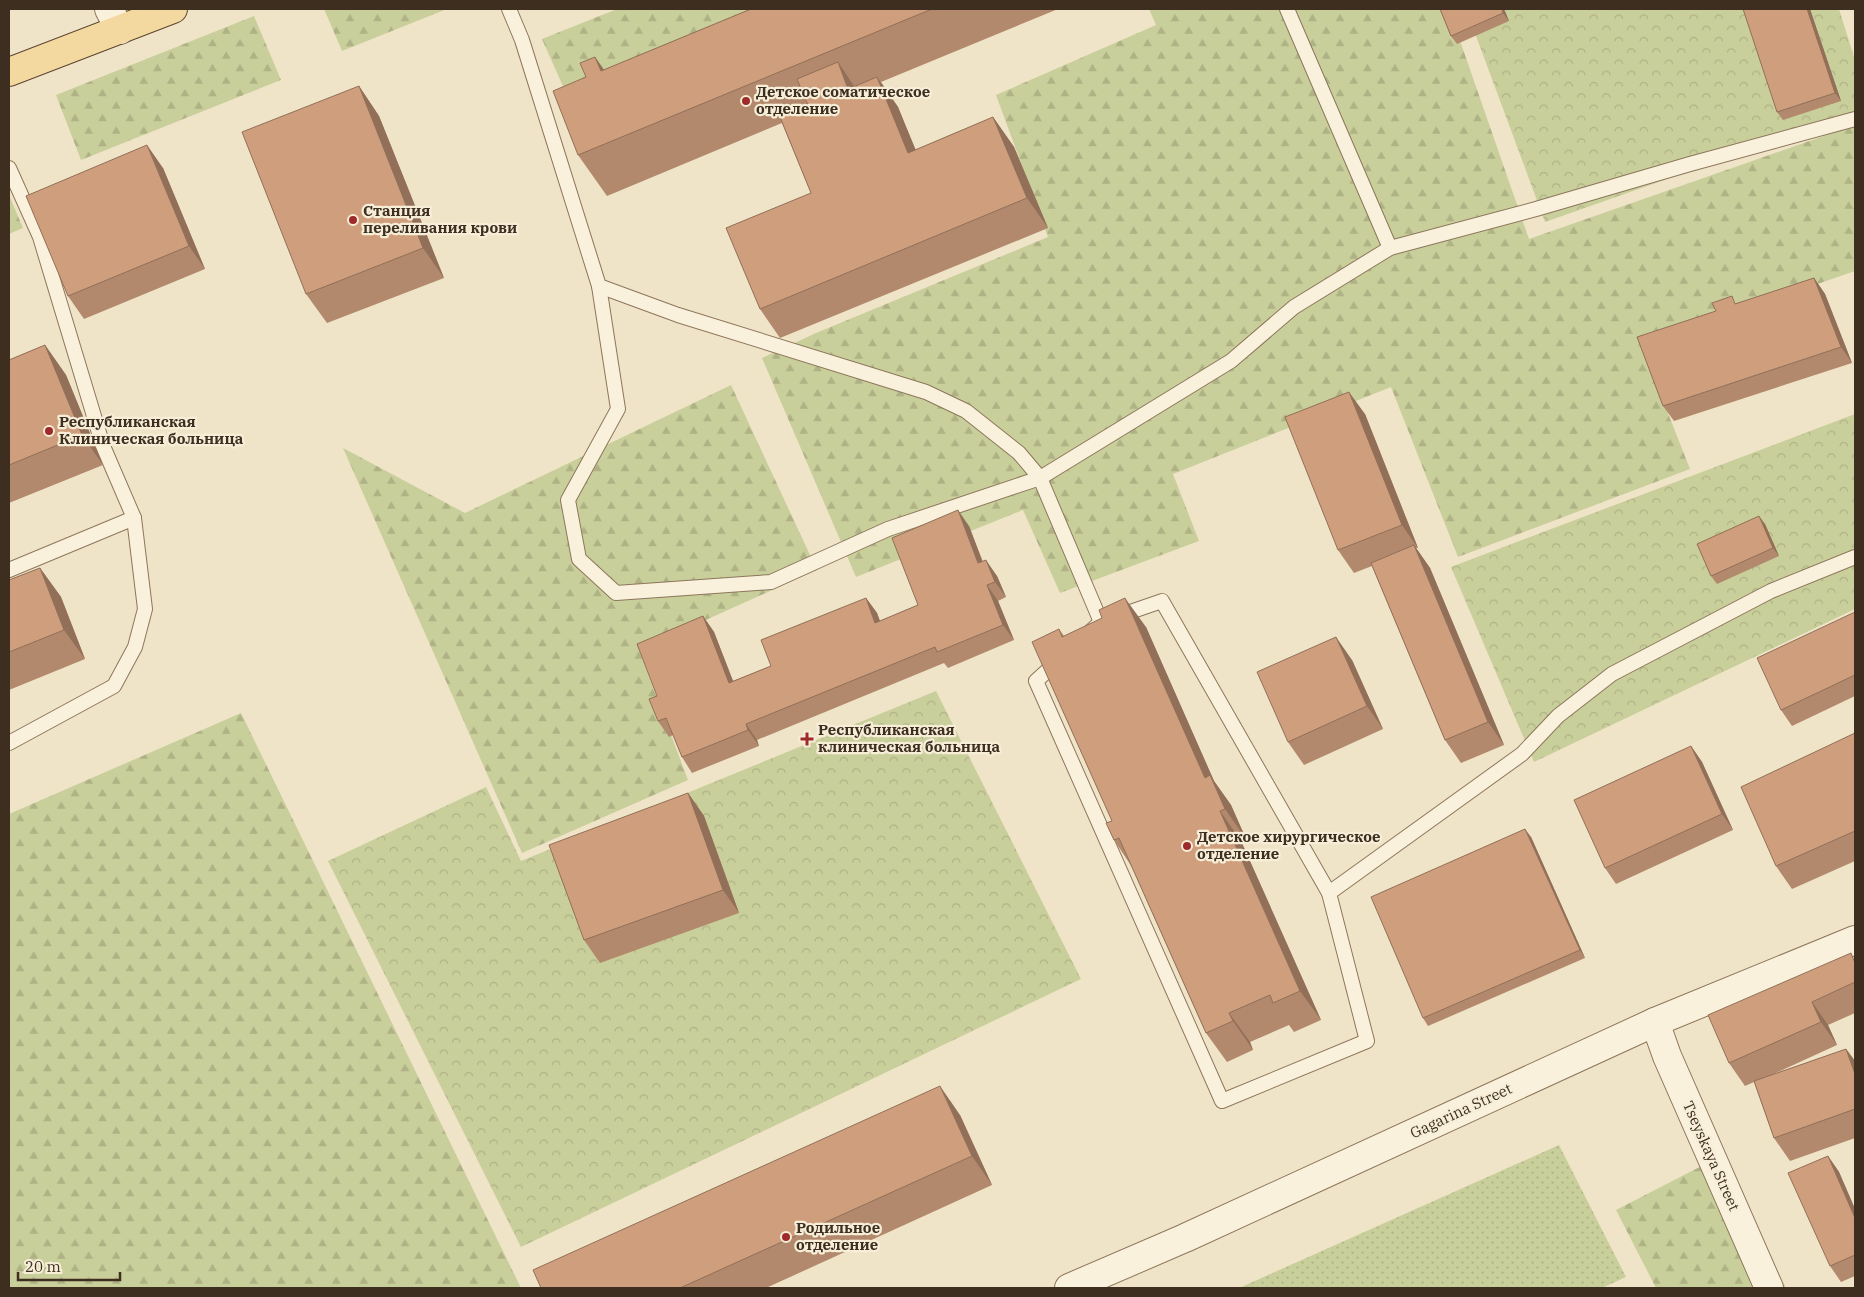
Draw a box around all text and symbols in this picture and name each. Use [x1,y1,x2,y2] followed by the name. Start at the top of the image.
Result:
[756,82,930,118] place label: Детское соматическое отделение
[740,95,752,107] marker: Детское соматическое отделение
[363,201,517,237] place label: Станция переливания крови
[347,214,359,226] marker: Станция переливания крови
[59,412,244,448] place label: Республиканская Клиническая больница
[43,425,55,437] marker: Республиканская Клиническая больница
[818,720,1001,756] place label: Республиканская клиническая больница
[800,732,814,746] marker: Республиканская клиническая больница
[1197,827,1381,863] place label: Детское хирургическое отделение
[1181,840,1193,852] marker: Детское хирургическое отделение
[1407,1079,1515,1142] street label: Gagarina Street
[1679,1098,1744,1214] street label: Tseyskaya Street
[796,1218,880,1254] place label: Родильное отделение
[780,1231,792,1243] marker: Родильное отделение
[18,1250,120,1282] scale bar
[25,1257,61,1276] text: 20 m

